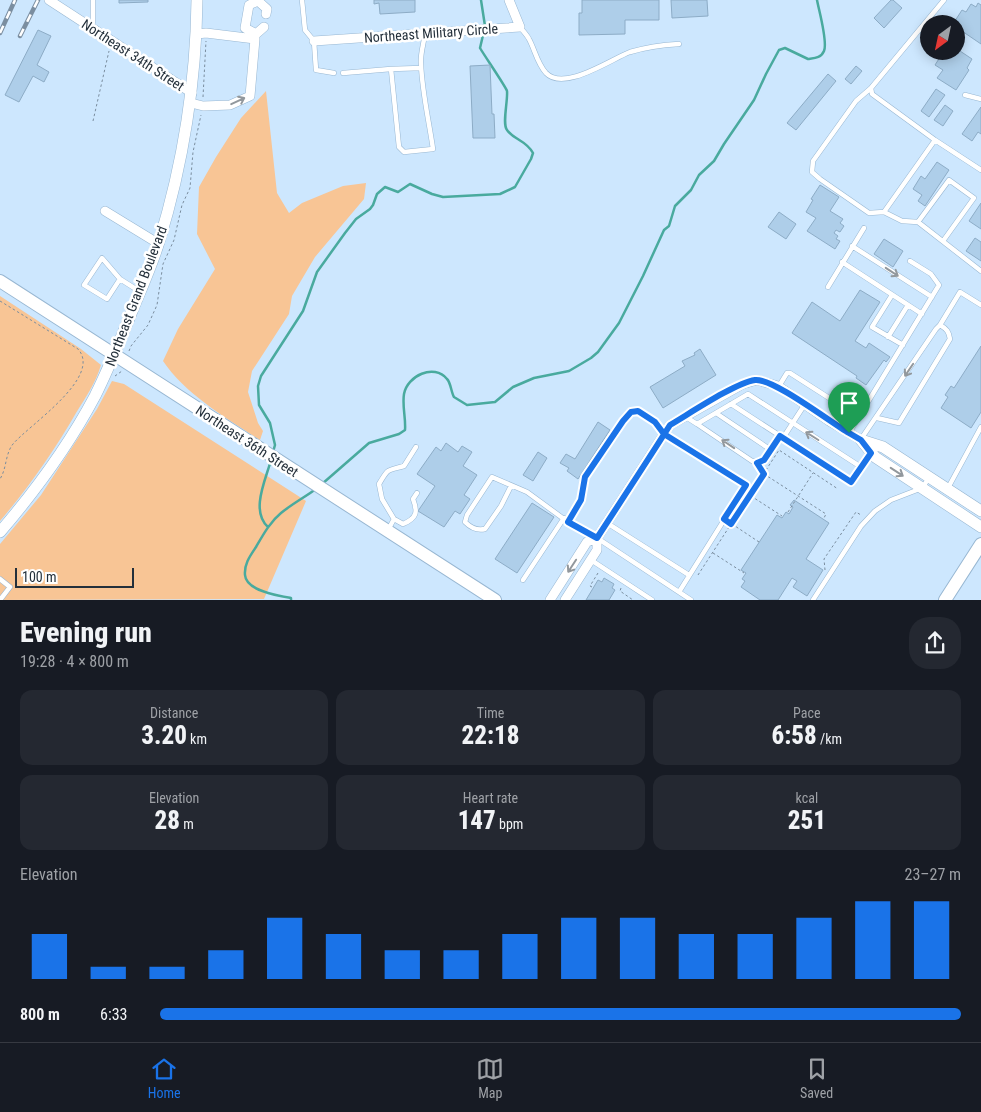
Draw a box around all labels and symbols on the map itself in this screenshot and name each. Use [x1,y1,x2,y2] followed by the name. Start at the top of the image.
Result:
[920,15,965,60] north arrow
[79,16,187,94] street label: Northeast 34th Street
[363,20,499,46] street label: Northeast Military Circle
[230,96,245,106] one-way arrow
[102,224,170,368] street label: Northeast Grand Boulevard
[885,267,899,277] one-way arrow
[904,362,914,376] one-way arrow
[828,382,870,433] pin
[193,402,301,480] street label: Northeast 36th Street
[806,430,820,440] one-way arrow
[721,439,735,449] one-way arrow
[890,466,904,477] one-way arrow
[566,559,576,573] one-way arrow
[15,564,134,588] scale bar

